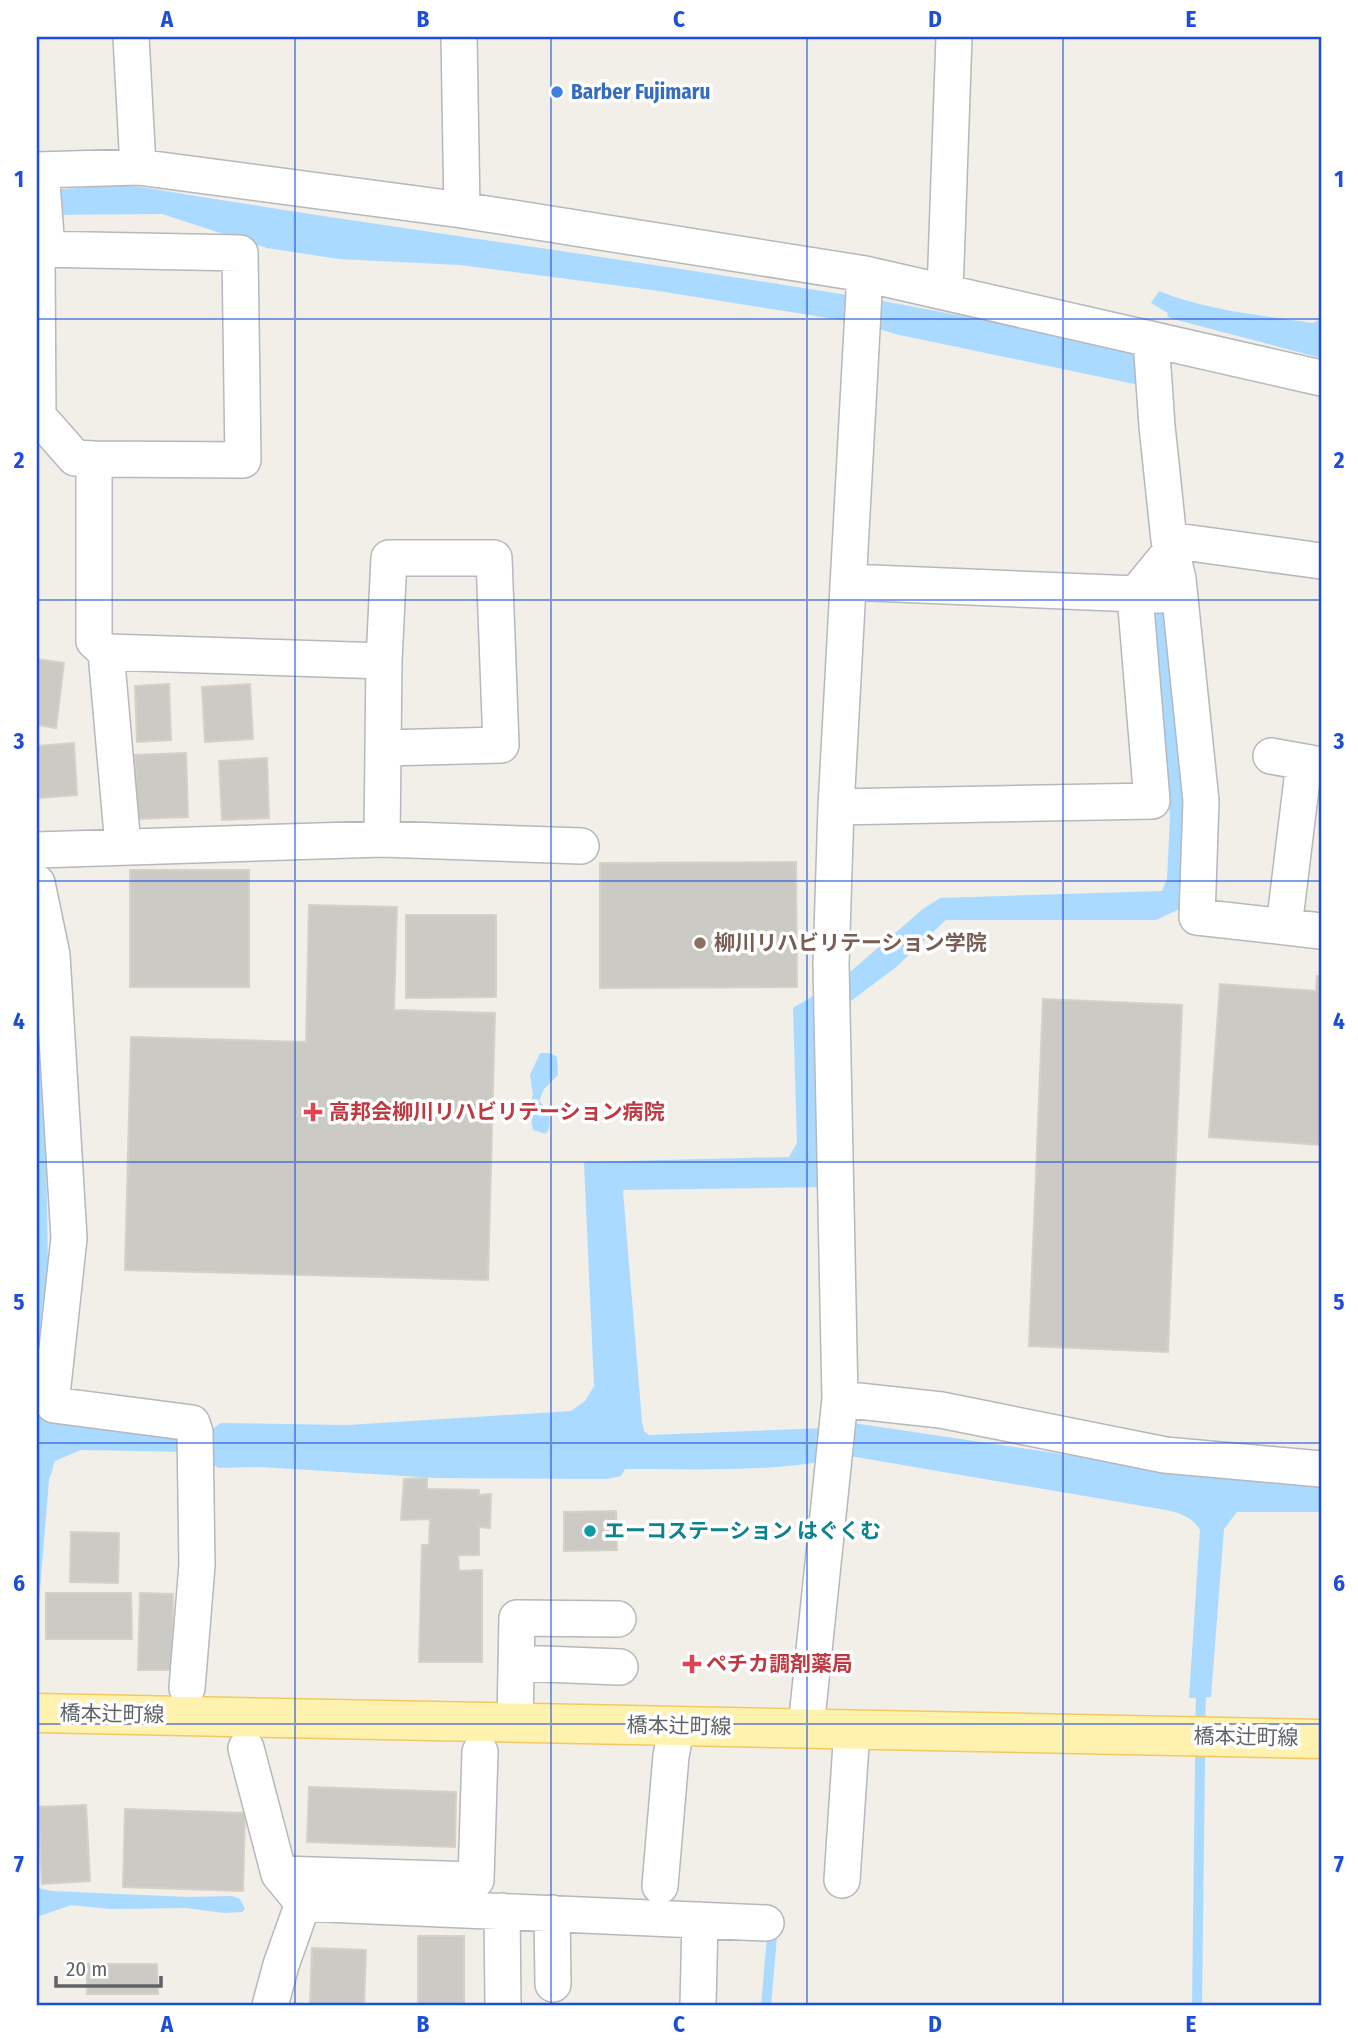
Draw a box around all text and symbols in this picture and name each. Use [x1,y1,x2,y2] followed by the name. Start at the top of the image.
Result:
[160,5,174,33] text: A
[417,5,430,33] text: B
[673,5,685,33] text: C
[928,5,942,33] text: D
[1186,5,1197,33] text: E
[571,79,710,105] place label: Barber Fujimaru
[549,84,565,100] marker: Barber Fujimaru
[14,165,24,193] text: 1
[1334,165,1344,193] text: 1
[13,446,25,474] text: 2
[1333,446,1345,474] text: 2
[13,727,25,755] text: 3
[1333,727,1345,755] text: 3
[714,930,987,956] place label: 柳川リハビリテーション学院
[692,935,708,951] marker: 柳川リハビリテーション学院
[13,1007,25,1035] text: 4
[1333,1007,1345,1035] text: 4
[329,1099,665,1125] place label: 高邦会柳川リハビリテーション病院
[303,1102,323,1122] marker: 高邦会柳川リハビリテーション病院
[13,1288,25,1316] text: 5
[1333,1288,1345,1316] text: 5
[604,1518,881,1544] place label: エーコステーション はぐくむ
[582,1523,598,1539] marker: エーコステーション はぐくむ
[13,1569,25,1597] text: 6
[1333,1569,1345,1597] text: 6
[706,1651,853,1677] place label: ペチカ調剤薬局
[684,1656,700,1672] marker: ペチカ調剤薬局
[59,1700,165,1728] street label: 橋本辻町線
[626,1712,732,1740] street label: 橋本辻町線
[1193,1723,1299,1751] street label: 橋本辻町線
[14,1850,24,1878] text: 7
[1334,1850,1344,1878] text: 7
[56,1945,161,1989] scale bar
[66,1956,107,1982] text: 20 m
[160,2010,174,2038] text: A
[417,2010,430,2038] text: B
[673,2010,685,2038] text: C
[928,2010,942,2038] text: D
[1186,2010,1197,2038] text: E

